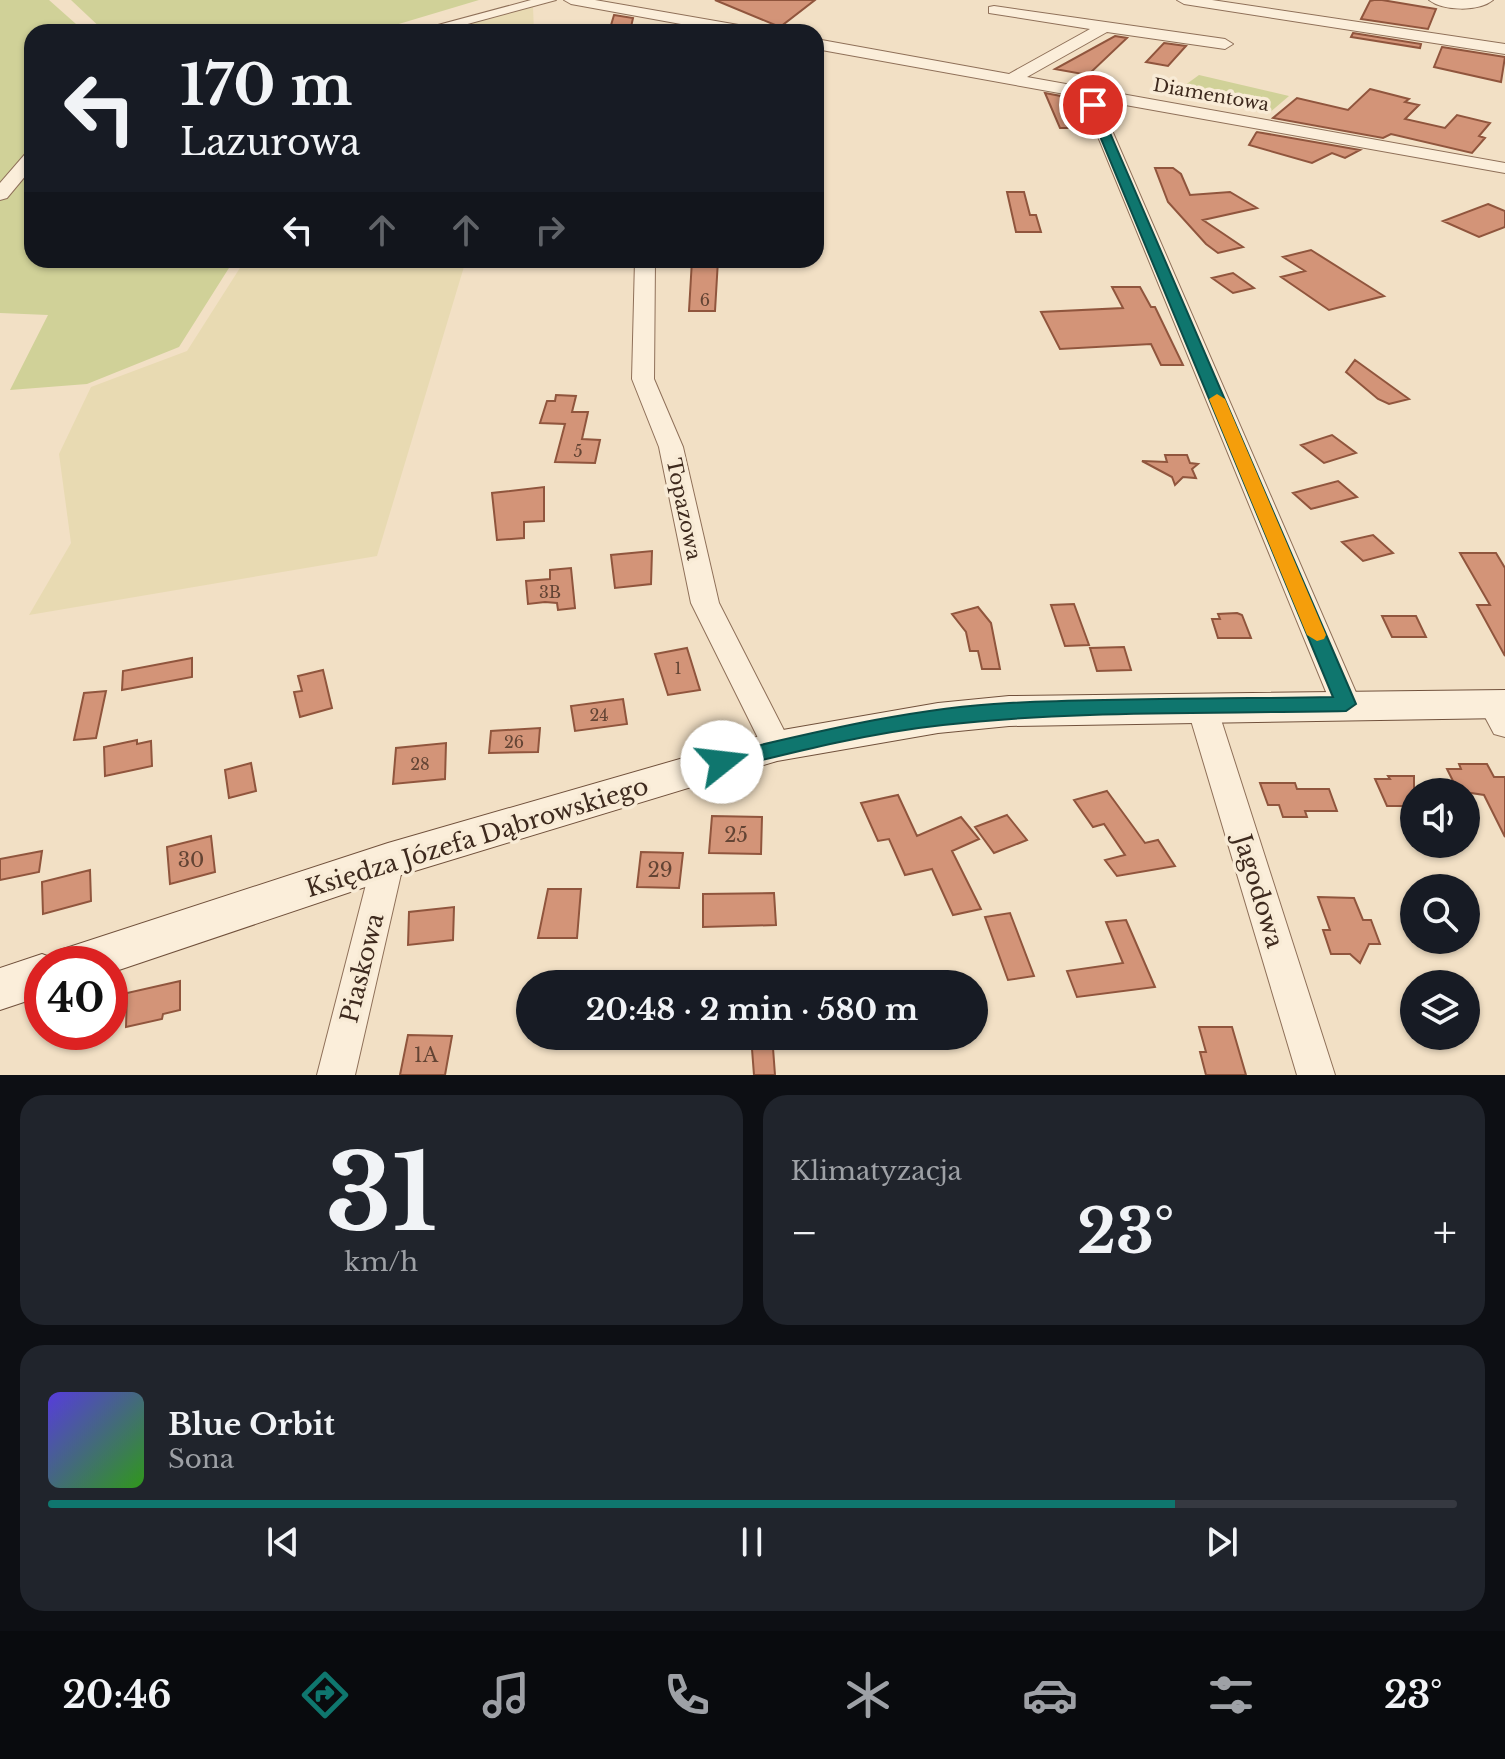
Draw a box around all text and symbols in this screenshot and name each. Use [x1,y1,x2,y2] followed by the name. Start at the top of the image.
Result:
[180,51,352,120] text: 170 m
[48,56,152,160] icon: left
[1059,71,1127,139] pin
[1151,74,1271,116] street label: Diamentowa
[1071,83,1115,127] icon: arrive
[180,120,360,165] text: Lazurowa
[276,208,320,252] icon: left
[360,208,404,252] icon: ahead
[444,208,488,252] icon: ahead
[528,208,572,252] icon: right
[700,290,710,310] house number: 6
[573,441,583,461] house number: 5
[662,456,707,563] street label: Topazowa
[539,582,561,602] house number: 3B
[674,658,682,678] house number: 1
[589,705,609,725] house number: 24
[680,720,764,804] position arrow
[504,732,524,752] house number: 26
[410,754,430,774] house number: 28
[302,771,652,903] street label: Księdza Józefa Dąbrowskiego
[1400,778,1480,1050] map controls
[1400,778,1480,858] button: sound
[724,823,748,847] house number: 25
[1227,828,1290,952] street label: Jagodowa
[178,848,204,872] house number: 30
[647,858,673,882] house number: 29
[1400,874,1480,954] button: search
[334,910,390,1026] street label: Piaskowa
[24,946,128,1050] speed limit sign: 40
[1400,970,1480,1050] button: layers
[586,991,918,1028] text: 20:48 · 2 min · 580 m
[414,1043,439,1067] house number: 1A
[325,1129,437,1258] text: 31
[791,1155,962,1187] text: Klimatyzacja
[1077,1195,1174,1269] text: 23°
[791,1205,818,1260] text: −
[1433,1205,1457,1260] text: +
[344,1246,418,1278] text: km/h
[168,1406,335,1443] text: Blue Orbit
[168,1443,234,1475] text: Sona
[261,1520,305,1564] icon: previous
[730,1520,774,1564] icon: pause
[1200,1520,1244,1564] icon: next
[297,1667,353,1723] icon: directions
[478,1667,534,1723] icon: music
[659,1667,715,1723] icon: phone
[840,1667,896,1723] icon: climate
[1022,1667,1078,1723] icon: car
[1203,1667,1259,1723] icon: filters
[63,1673,172,1718] text: 20:46
[1384,1673,1442,1718] text: 23°

